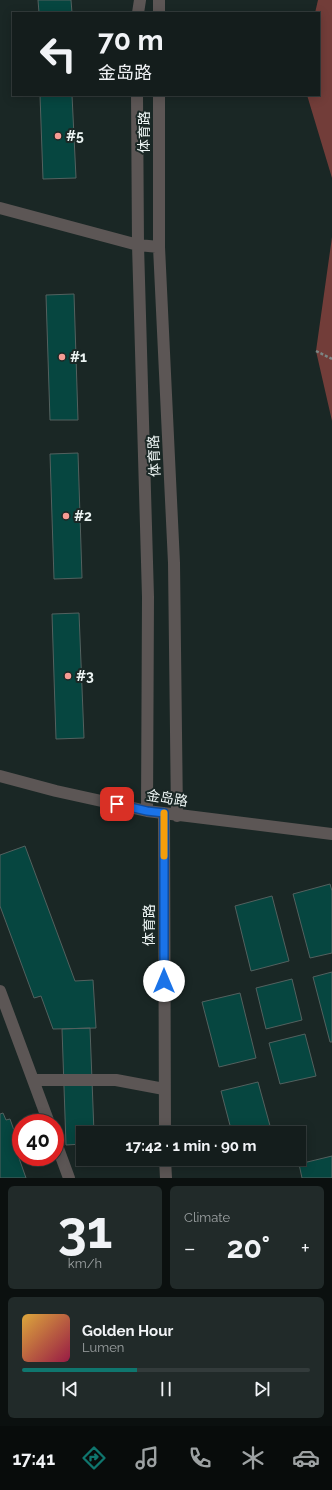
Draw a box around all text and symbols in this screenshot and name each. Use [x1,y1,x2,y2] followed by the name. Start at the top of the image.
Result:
[98,24,164,57] text: 70 m
[32,28,84,80] icon: left
[98,62,152,83] text: 金岛路
[136,111,152,153] street label: 体育路
[66,128,84,144] place label: #5
[53,131,63,141] marker: #5
[70,349,87,365] place label: #1
[57,352,67,362] marker: #1
[145,435,163,477] street label: 体育路
[74,508,92,524] place label: #2
[61,511,71,521] marker: #2
[76,668,94,684] place label: #3
[63,671,73,681] marker: #3
[100,787,134,821] pin
[145,787,189,809] street label: 金岛路
[106,793,128,815] icon: arrive
[141,904,157,946] street label: 体育路
[143,960,185,1002] position arrow
[12,1114,64,1166] speed limit sign: 40
[125,1137,257,1155] text: 17:42 · 1 min · 90 m
[58,1199,112,1260] text: 31
[184,1210,230,1225] text: Climate
[227,1230,270,1265] text: 20°
[184,1235,196,1261] text: −
[301,1235,310,1261] text: +
[68,1256,102,1271] text: km/h
[82,1322,173,1340] text: Golden Hour
[82,1340,124,1355] text: Lumen
[59,1378,81,1400] icon: previous
[155,1378,177,1400] icon: pause
[251,1378,273,1400] icon: next
[80,1444,108,1472] icon: directions
[133,1444,161,1472] icon: music
[186,1444,214,1472] icon: phone
[239,1444,267,1472] icon: climate
[292,1444,320,1472] icon: car
[12,1448,55,1469] text: 17:41

